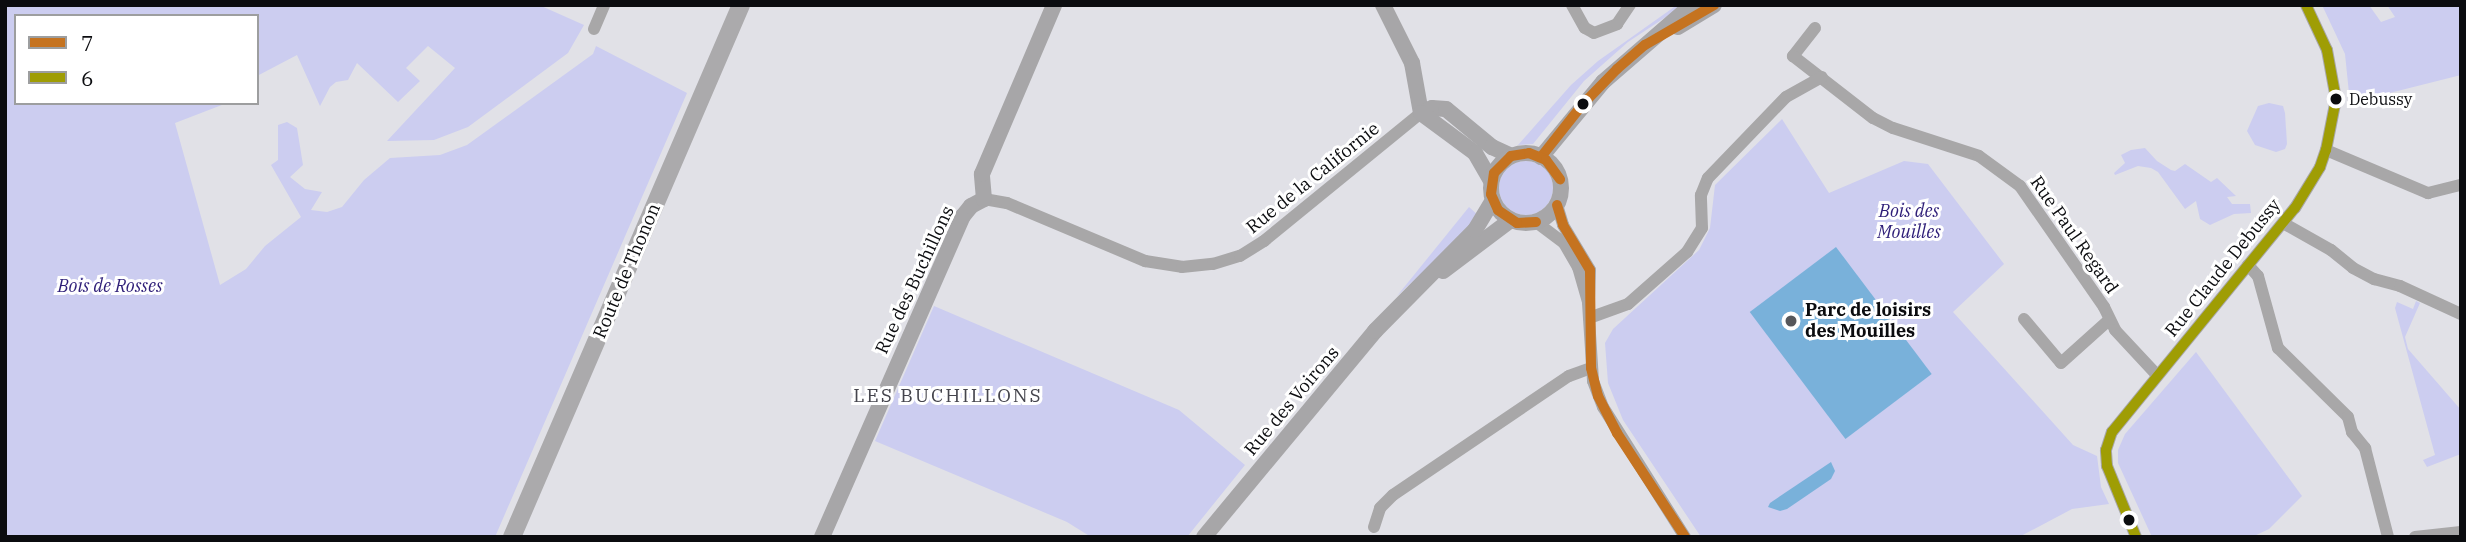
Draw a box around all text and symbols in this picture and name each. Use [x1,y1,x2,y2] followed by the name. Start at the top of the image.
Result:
[14,14,259,105] legend
[81,29,94,57] text: 7
[81,64,94,92] text: 6
[2349,89,2412,109] place label: Debussy
[2329,92,2343,106] marker: Debussy
[1576,97,1590,111] unlabelled marker
[1242,118,1384,238] street label: Rue de la Californie
[2025,172,2123,298] street label: Rue Paul Regard
[2161,195,2285,341] street label: Rue Claude Debussy
[589,200,665,342] street label: Route de Thonon
[1877,201,1941,244] park label: Bois des Mouilles
[871,202,959,358] street label: Rue des Buchillons
[57,275,163,297] park label: Bois de Rosses
[1805,300,1931,342] place label: Parc de loisirs des Mouilles
[1783,313,1799,329] marker: Parc de loisirs des Mouilles
[1240,342,1344,460] street label: Rue des Voirons
[855,385,1041,407] district label: LES BUCHILLONS
[2122,513,2136,527] unlabelled marker

